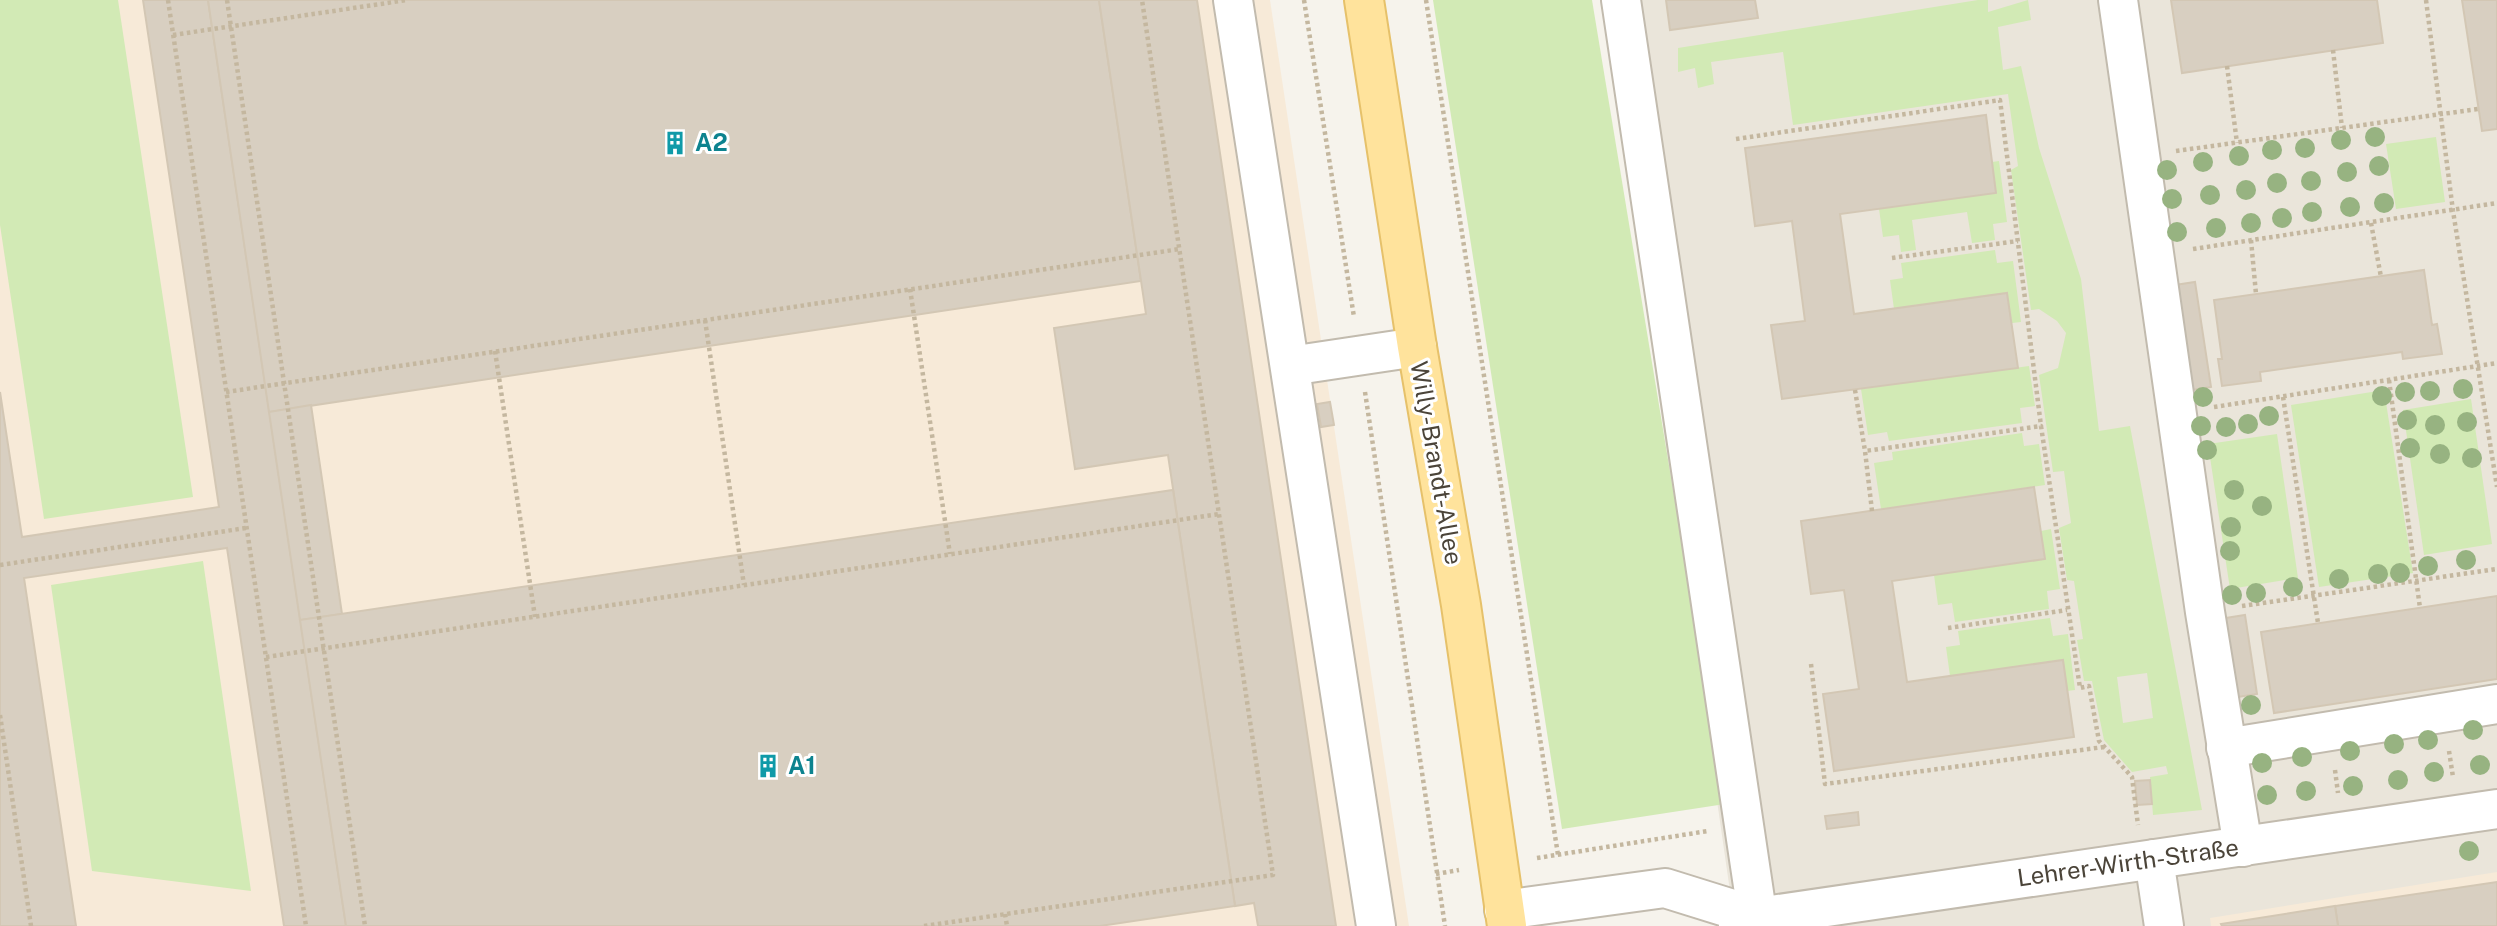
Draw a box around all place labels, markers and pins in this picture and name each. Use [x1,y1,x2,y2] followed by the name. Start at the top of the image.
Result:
[695,128,728,156] place label: A2
[661,129,689,157] building icon: A2
[788,751,816,779] place label: A1
[754,752,782,780] building icon: A1

